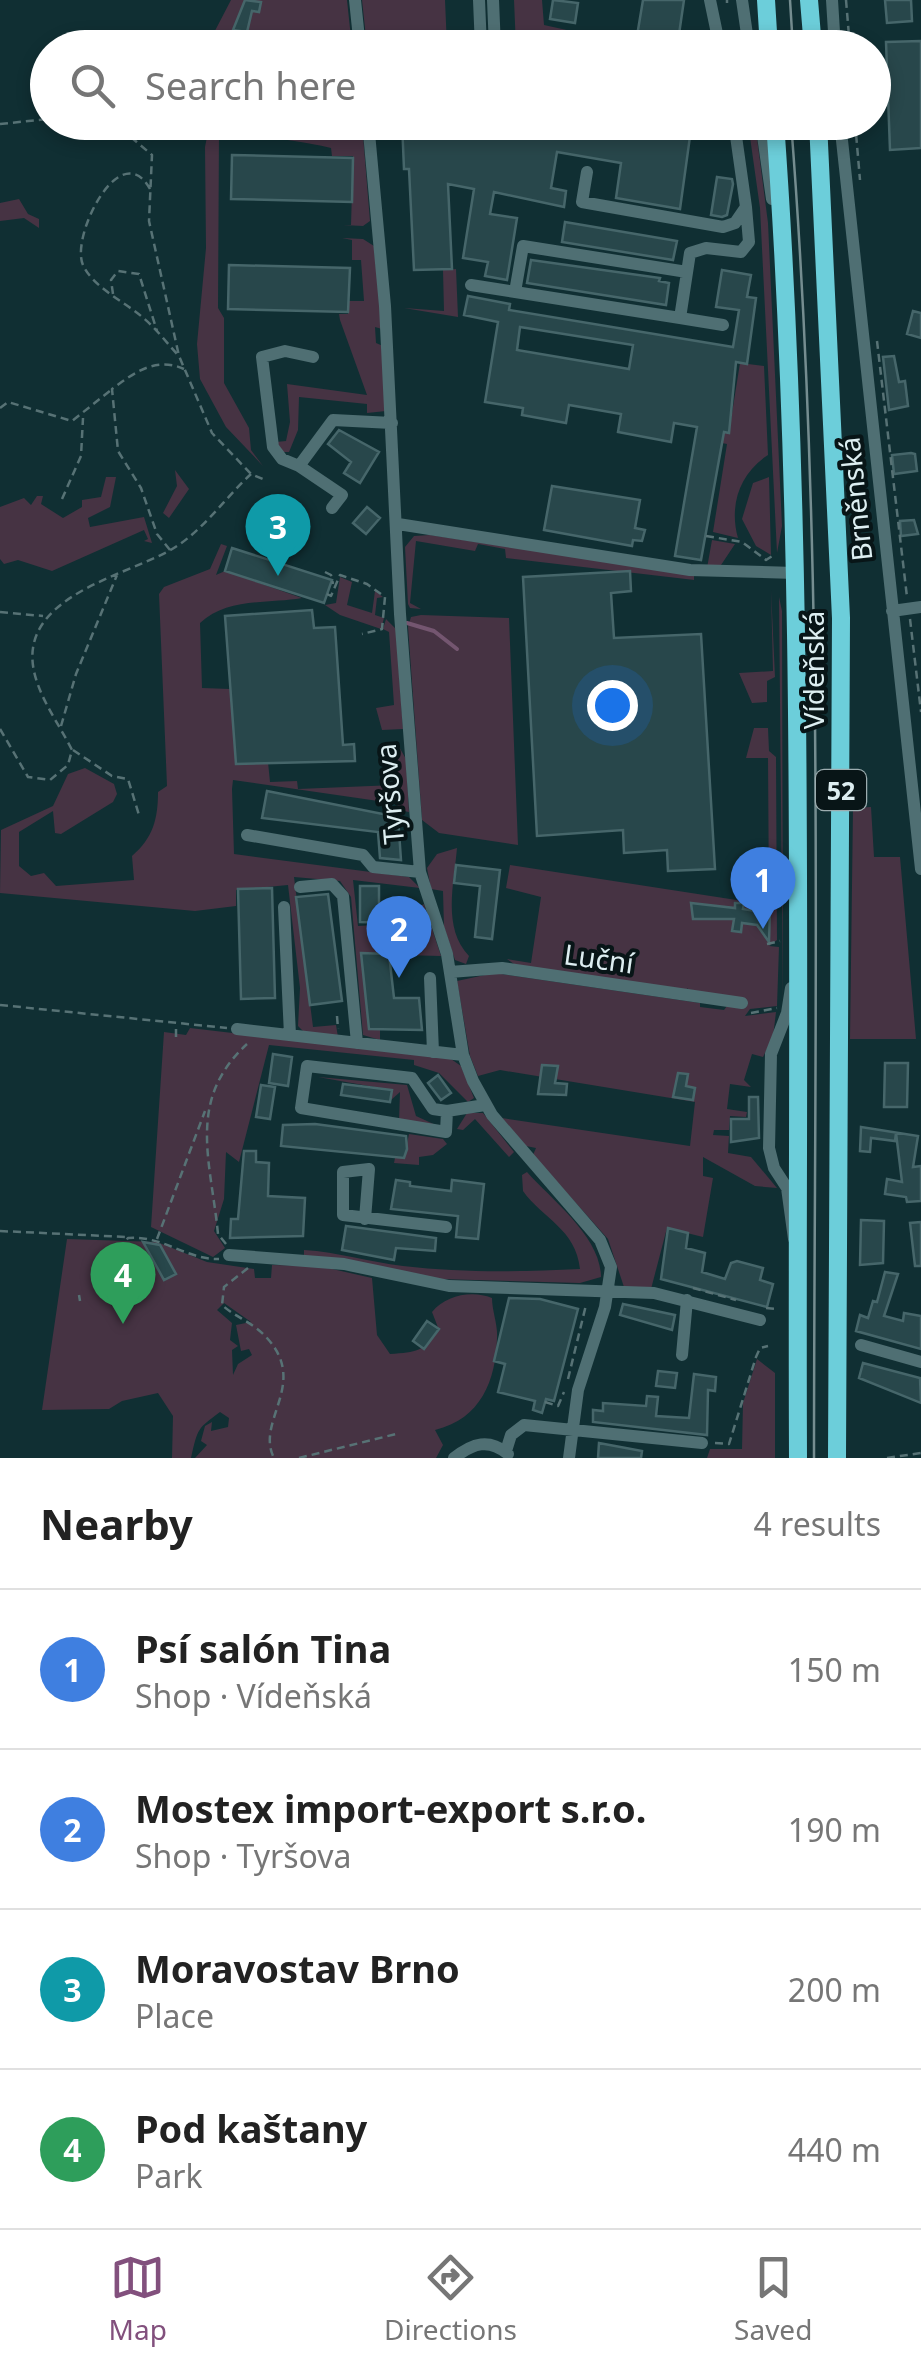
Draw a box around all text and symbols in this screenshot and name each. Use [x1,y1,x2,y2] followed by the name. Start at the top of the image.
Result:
[30,30,891,140] search box
[65,58,120,113] icon: search
[145,59,356,111] text: Search here
[830,435,880,563] street label: Brněnská
[246,494,310,576] pin: 3
[794,611,832,729] street label: Vídeňská
[587,680,638,731] your location
[366,742,412,846] street label: Tyršova
[816,770,866,810] road number: 52
[730,846,796,929] pin: 1
[366,896,432,978] pin: 2
[562,934,637,982] street label: Luční
[90,1242,156,1324] pin: 4
[40,1495,193,1552] text: Nearby
[754,1502,881,1545] text: 4 results
[135,1622,391,1674] text: Psí salón Tina
[63,1648,82,1691] text: 1
[788,1648,881,1691] text: 150 m
[135,1674,372,1717] text: Shop · Vídeňská
[135,1782,647,1834] text: Mostex import-export s.r.o.
[63,1808,82,1851] text: 2
[788,1808,881,1851] text: 190 m
[135,1834,352,1877] text: Shop · Tyršova
[135,1942,460,1994] text: Moravostav Brno
[63,1968,82,2011] text: 3
[788,1968,881,2011] text: 200 m
[135,1994,214,2037] text: Place
[135,2102,367,2154] text: Pod kaštany
[63,2128,82,2171] text: 4
[788,2128,881,2171] text: 440 m
[135,2154,203,2197] text: Park
[109,2250,167,2348] tab: Map
[384,2250,517,2348] tab: Directions
[734,2250,812,2348] tab: Saved

